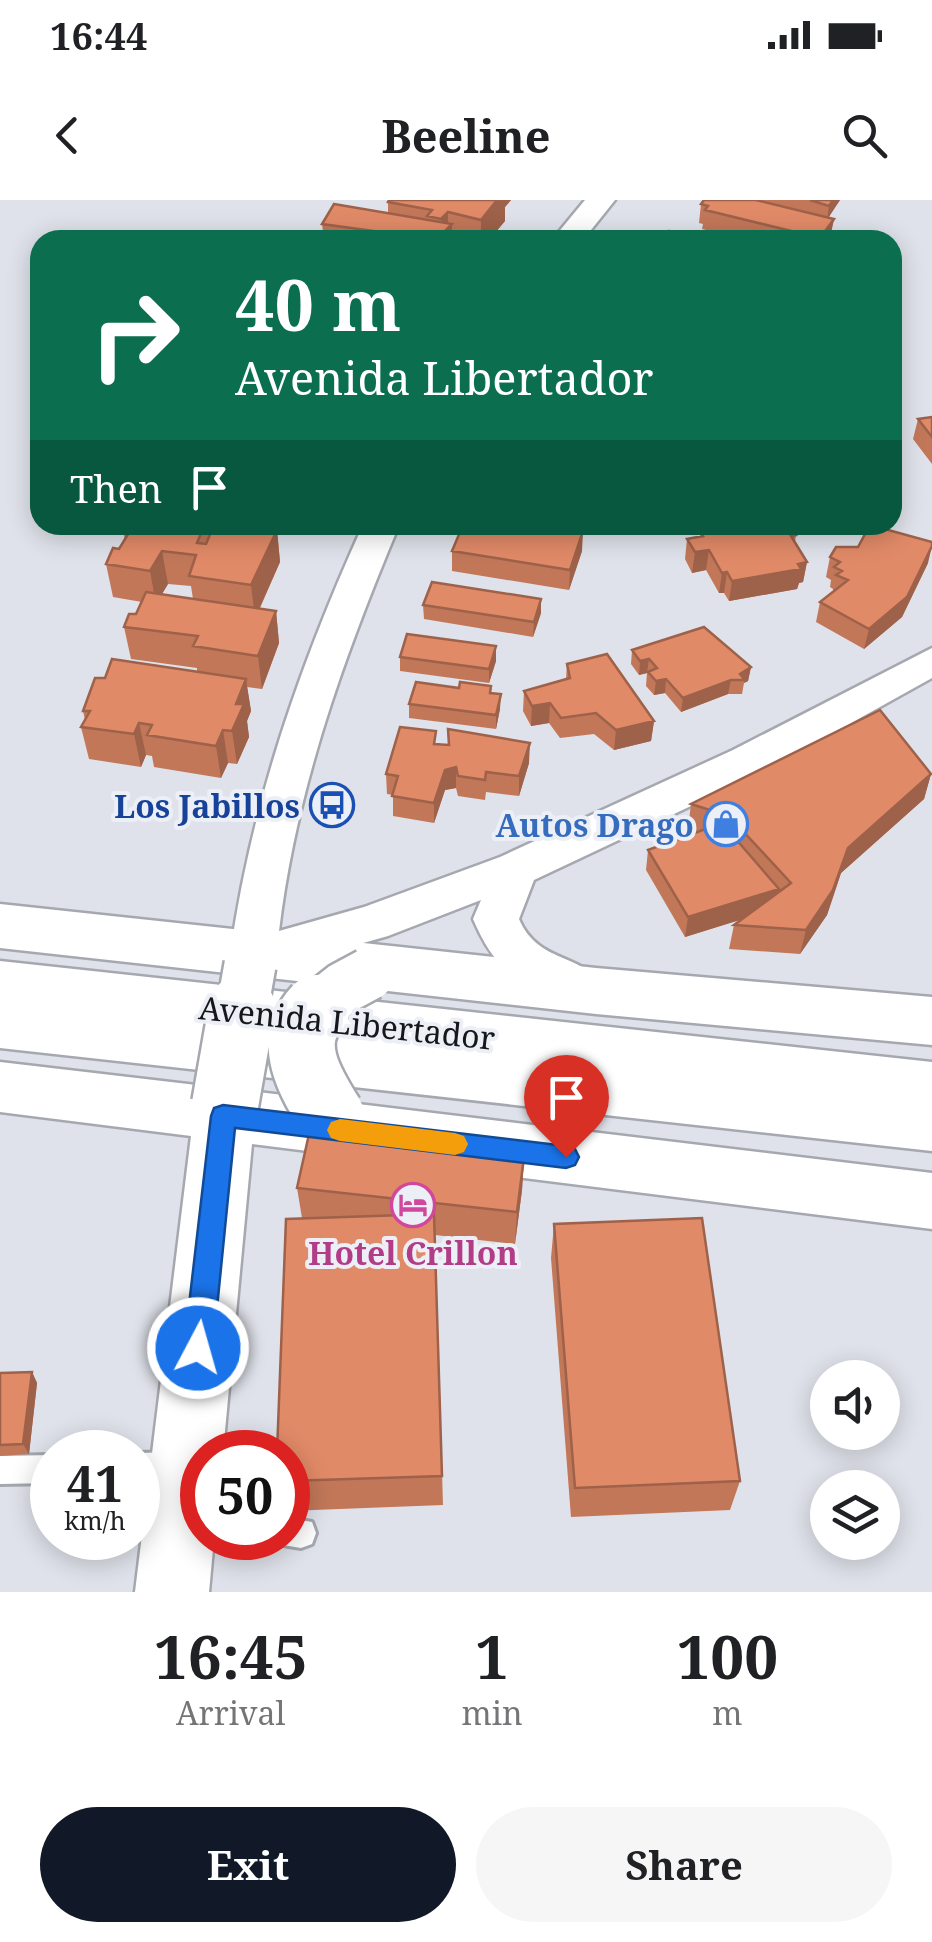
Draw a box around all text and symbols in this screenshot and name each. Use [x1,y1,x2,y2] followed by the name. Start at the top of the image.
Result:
[50,9,147,61] text: 16:44
[381,105,551,166] text: Beeline
[40,108,95,163] icon: back
[837,108,892,163] icon: search
[235,256,401,352] text: 40 m
[70,270,200,400] icon: right
[235,347,654,408] text: Avenida Libertador
[182,460,237,515] icon: arrive
[70,462,162,514] text: Then
[309,782,355,828] bus stop icon: Los Jabillos
[114,784,300,827] place label: Los Jabillos
[703,801,749,847] shop icon: Autos Drago
[495,803,694,846] place label: Autos Drago
[197,985,497,1059] street label: Avenida Libertador
[524,1055,609,1158] pin
[539,1070,594,1125] icon: arrive
[390,1182,436,1228] hotel icon: Hotel Crillon
[308,1231,518,1274] place label: Hotel Crillon
[146,1296,250,1400] position arrow
[810,1360,900,1560] map controls
[810,1360,900,1450] button: sound
[180,1430,310,1560] speed limit sign: 50
[67,1449,123,1517] text: 41
[810,1470,900,1560] button: layers
[64,1503,126,1537] text: km/h
[154,1615,308,1697] text: 16:45
[475,1615,509,1697] text: 1
[676,1615,778,1697] text: 100
[176,1691,285,1734] text: Arrival
[462,1691,523,1734] text: min
[712,1691,742,1734] text: m
[40,1807,456,1922] button: Exit
[476,1807,892,1922] button: Share

